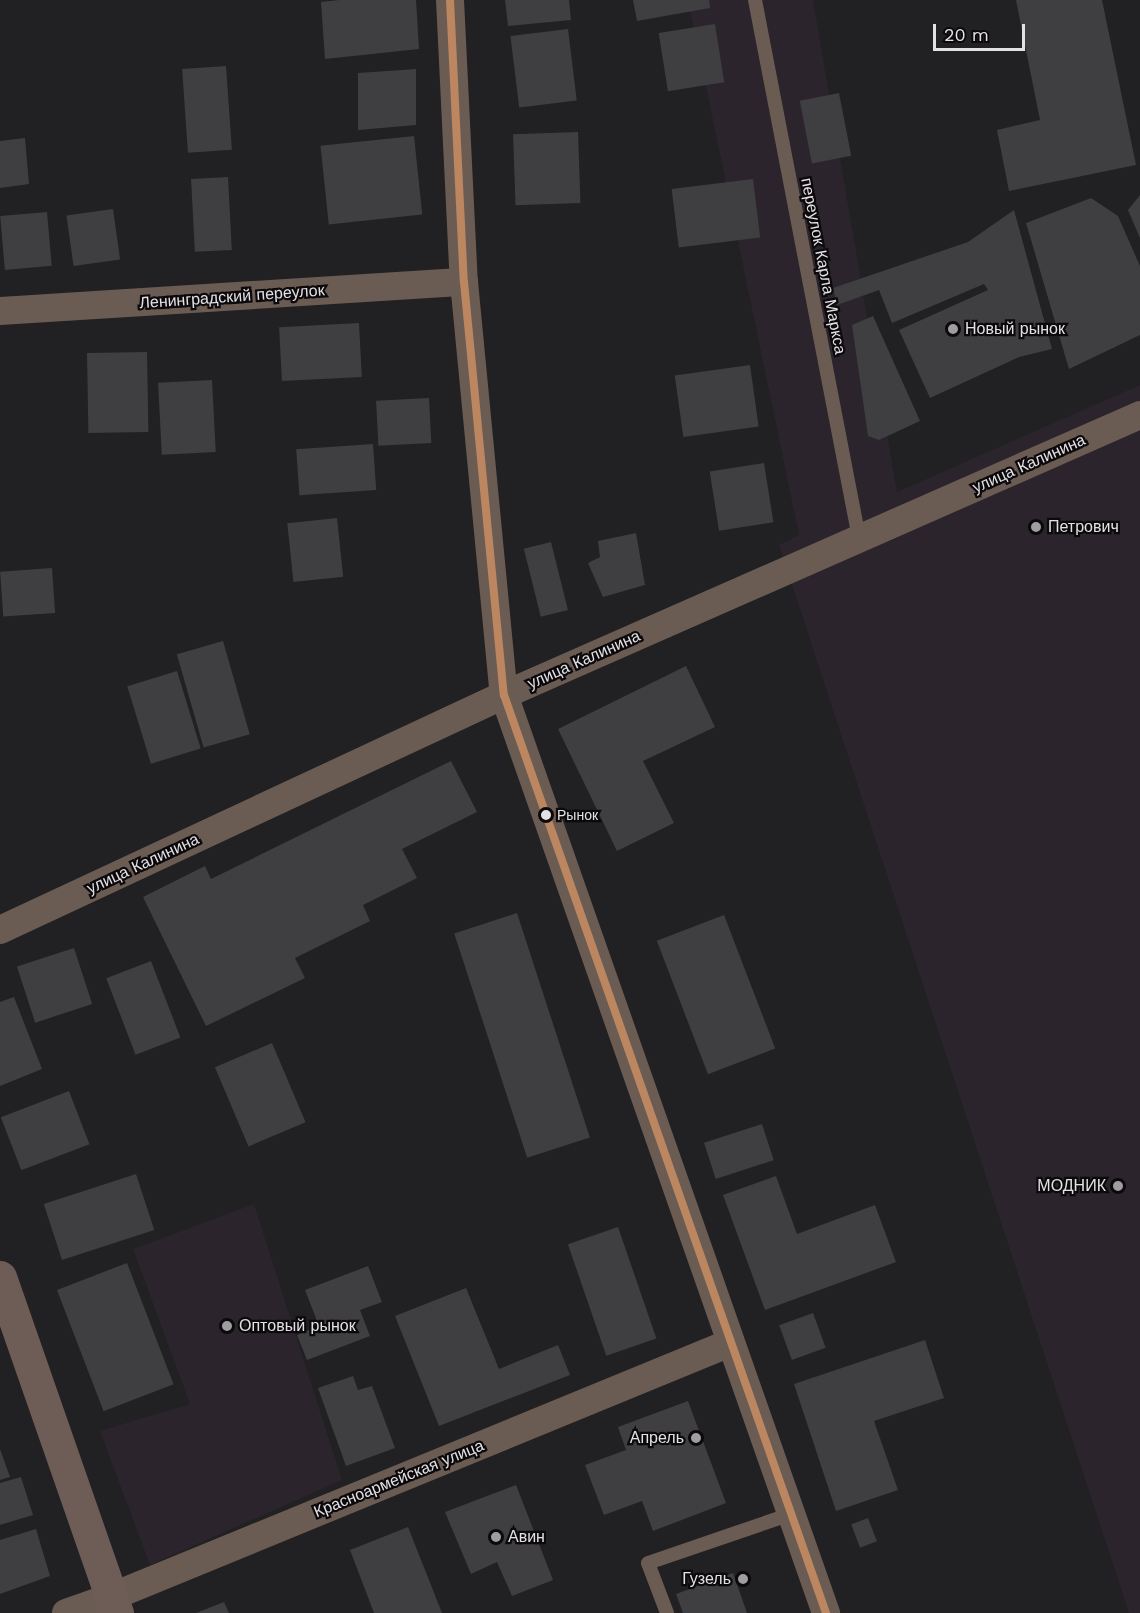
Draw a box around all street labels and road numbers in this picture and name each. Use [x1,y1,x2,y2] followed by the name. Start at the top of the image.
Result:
[796,176,850,356] street label: переулок Карла Маркса
[139,281,325,313] street label: Ленинградский переулок
[970,431,1088,497] street label: улица Калинина
[525,627,643,693] street label: улица Калинина
[84,830,202,898] street label: улица Калинина
[311,1436,487,1522] street label: Красноармейская улица

